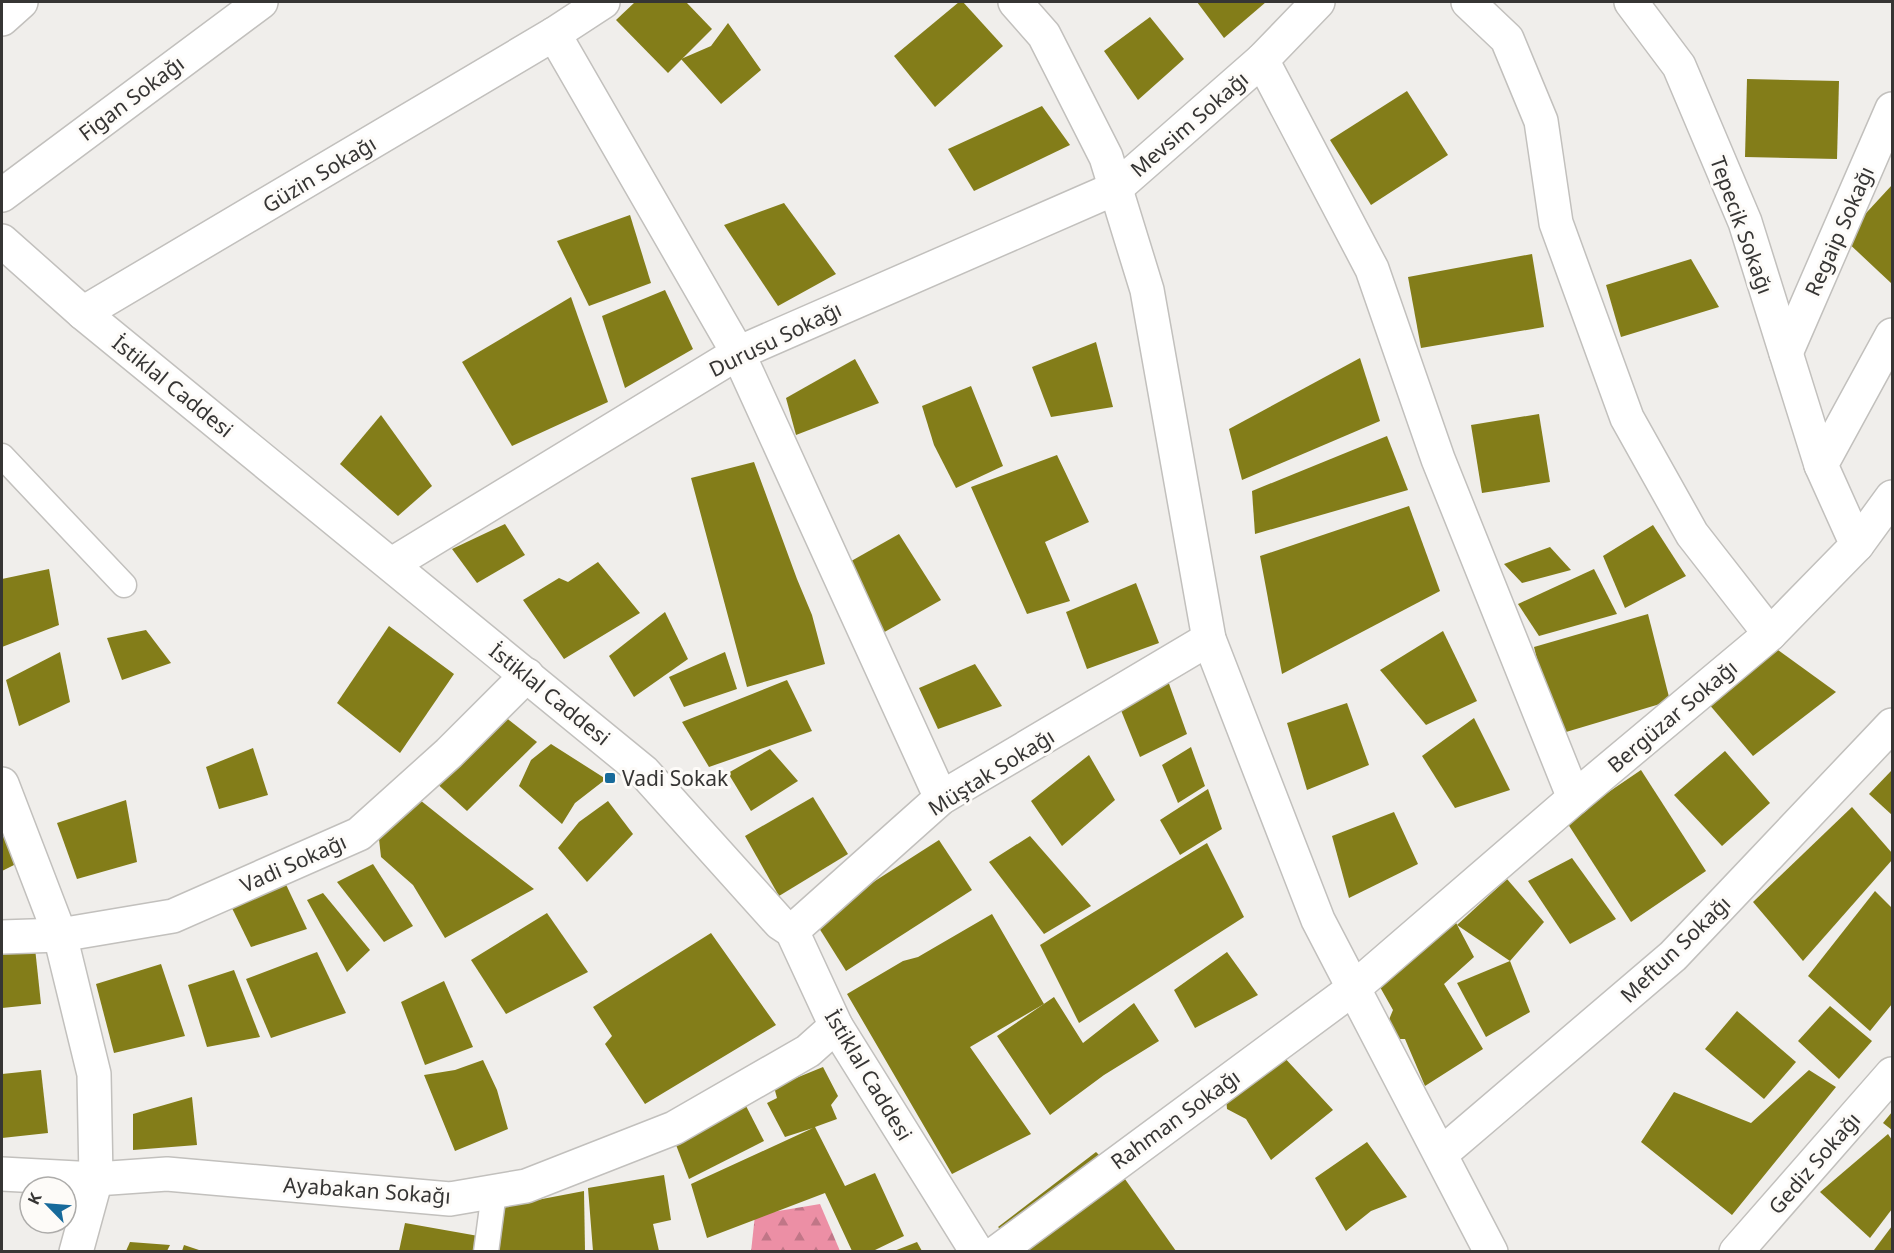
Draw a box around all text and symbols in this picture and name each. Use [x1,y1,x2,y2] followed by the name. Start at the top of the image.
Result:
[73,49,189,147] street label: Figan Sokağı
[1124,65,1254,183] street label: Mevsim Sokağı
[257,129,381,219] street label: Güzin Sokağı
[1704,152,1780,298] street label: Tepecik Sokağı
[1798,162,1880,300] street label: Regaip Sokağı
[704,295,846,383] street label: Durusu Sokağı
[107,329,239,443] street label: İstiklal Caddesi
[484,637,616,751] street label: İstiklal Caddesi
[1601,653,1743,779] street label: Bergüzar Sokağı
[923,722,1059,822] street label: Müştak Sokağı
[622,764,729,792] place label: Vadi Sokak
[603,771,617,785] marker: Vadi Sokak
[236,827,350,899] street label: Vadi Sokağı
[1614,889,1736,1009] street label: Meftun Sokağı
[819,1004,919,1146] street label: İstiklal Caddesi
[1105,1063,1245,1175] street label: Rahman Sokağı
[1762,1106,1866,1220] street label: Gediz Sokağı
[282,1170,452,1210] street label: Ayabakan Sokağı
[18,1175,78,1235] north arrow
[22,1189,47,1208] text: K

